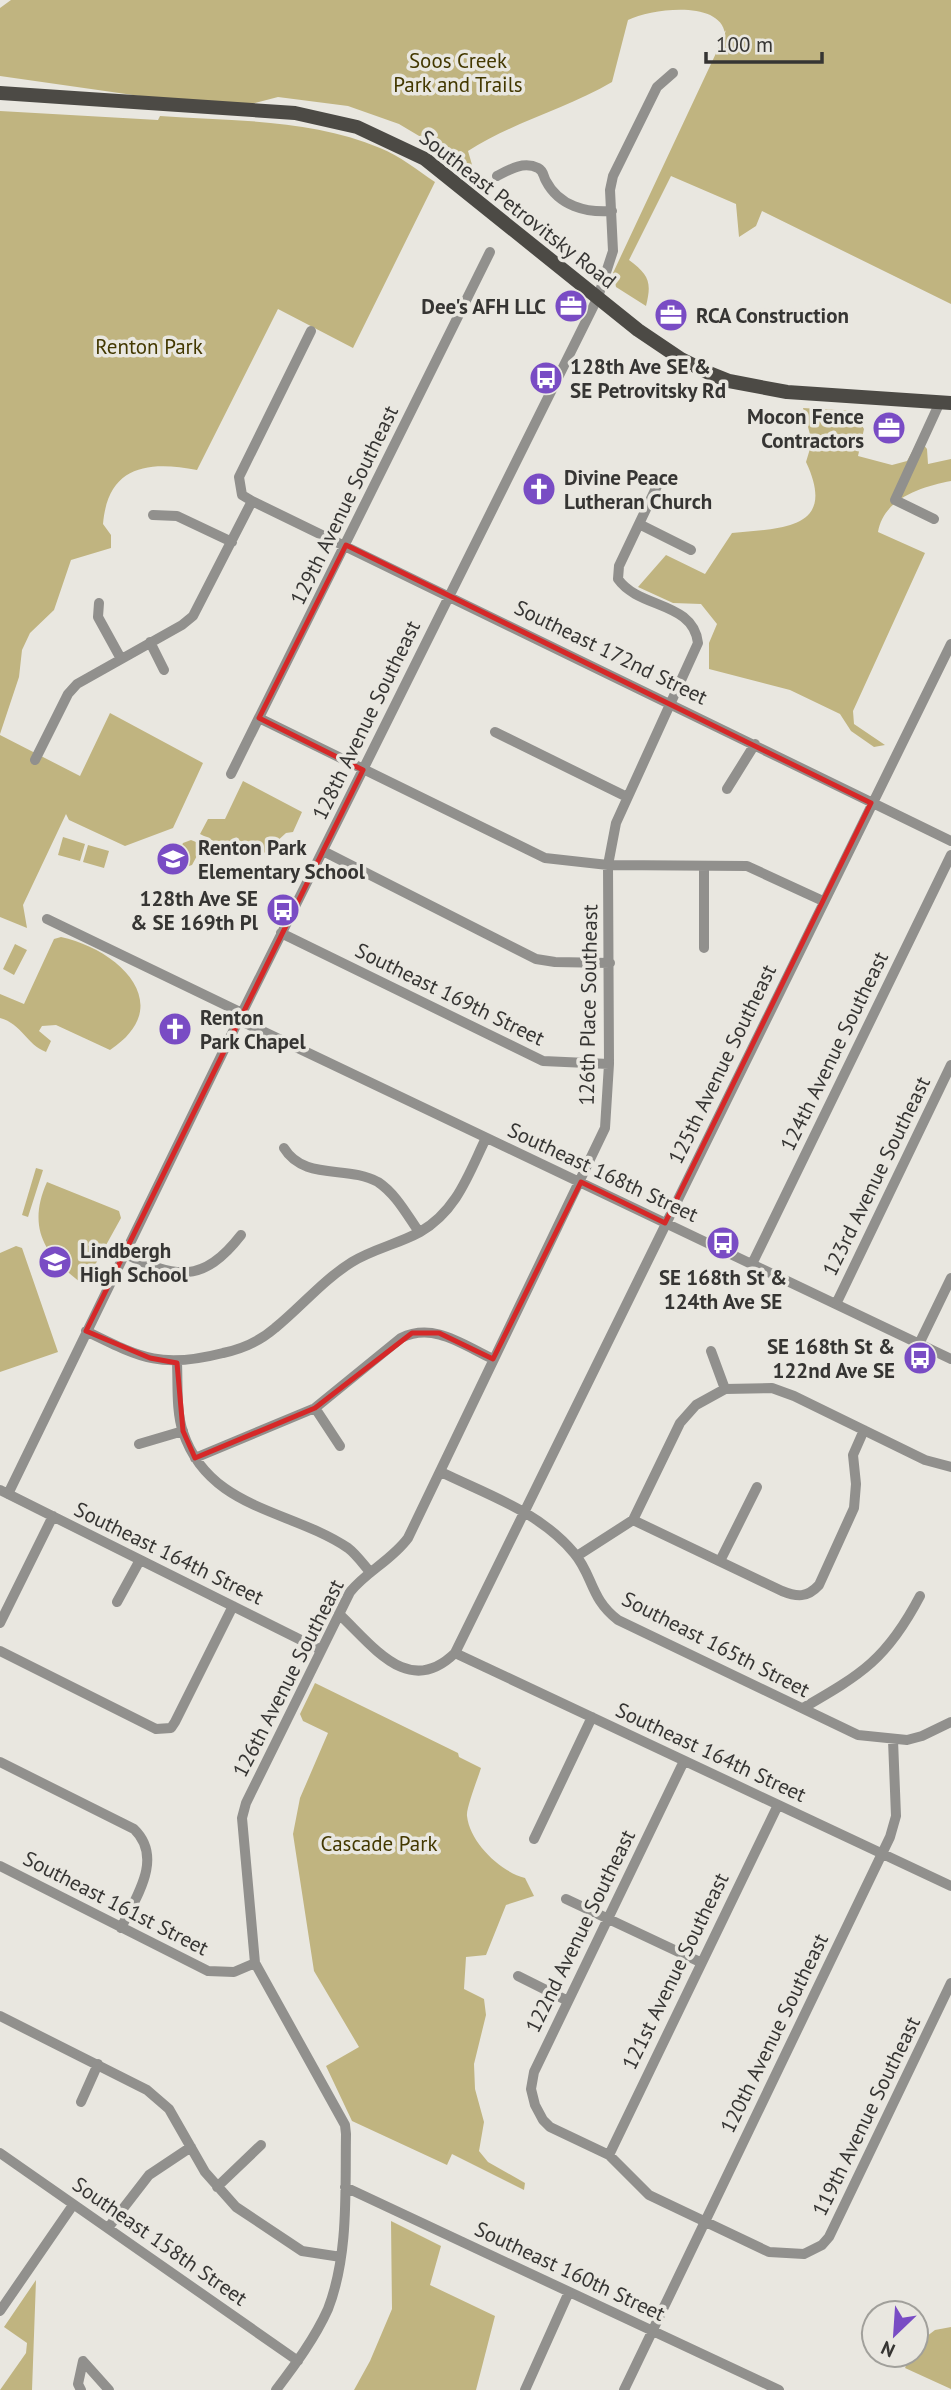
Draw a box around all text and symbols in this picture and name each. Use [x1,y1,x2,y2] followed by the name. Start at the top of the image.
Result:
[706,21,822,65] scale bar
[716,31,773,58] text: 100 m
[393,47,523,98] park label: Soos Creek Park and Trails
[414,124,622,294] street label: Southeast Petrovitsky Road
[552,287,590,325] office icon: Dee's AFH LLC
[421,293,546,320] place label: Dee's AFH LLC
[652,296,690,334] office icon: RCA Construction
[696,302,849,329] place label: RCA Construction
[95,333,203,360] park label: Renton Park
[570,353,726,404] place label: 128th Ave SE & SE Petrovitsky Rd
[527,359,565,397] bus stop icon: 128th Ave SE & SE Petrovitsky Rd
[284,401,404,609] street label: 129th Avenue Southeast
[747,403,864,454] place label: Mocon Fence Contractors
[870,409,908,447] office icon: Mocon Fence Contractors
[564,464,712,515] place label: Divine Peace Lutheran Church
[520,470,558,508] church icon: Divine Peace Lutheran Church
[510,594,712,710] street label: Southeast 172nd Street
[306,616,426,824] street label: 128th Avenue Southeast
[198,834,366,885] place label: Renton Park Elementary School
[154,840,192,878] school or university icon: Renton Park Elementary School
[130,885,259,936] place label: 128th Ave SE & SE 169th Pl
[264,891,302,929] bus stop icon: 128th Ave SE & SE 169th Pl
[573,904,603,1106] street label: 126th Place Southeast
[351,936,549,1052] street label: Southeast 169th Street
[774,947,894,1155] street label: 124th Avenue Southeast
[662,960,782,1168] street label: 125th Avenue Southeast
[200,1004,307,1055] place label: Renton Park Chapel
[156,1010,194,1048] church icon: Renton Park Chapel
[816,1072,936,1280] street label: 123rd Avenue Southeast
[503,1116,703,1228] street label: Southeast 168th Street
[704,1224,742,1262] bus stop icon: SE 168th St & 124th Ave SE
[80,1237,189,1288] place label: Lindbergh High School
[36,1243,74,1281] school or university icon: Lindbergh High School
[659,1264,787,1315] place label: SE 168th St & 124th Ave SE
[767,1333,895,1384] place label: SE 168th St & 122nd Ave SE
[901,1339,939,1377] bus stop icon: SE 168th St & 122nd Ave SE
[70,1495,268,1611] street label: Southeast 164th Street
[226,1575,350,1781] street label: 126th Avenue Southeast
[618,1585,814,1703] street label: Southeast 165th Street
[611,1696,811,1808] street label: Southeast 164th Street
[519,1825,641,2037] street label: 122nd Avenue Southeast
[321,1830,437,1857] park label: Cascade Park
[19,1845,213,1961] street label: Southeast 161st Street
[616,1868,734,2074] street label: 121st Avenue Southeast
[714,1929,834,2137] street label: 120th Avenue Southeast
[806,2012,926,2220] street label: 119th Avenue Southeast
[67,2171,253,2311] street label: Southeast 158th Street
[470,2215,670,2327] street label: Southeast 160th Street
[860,2299,930,2369] north arrow
[877,2336,899,2363] text: N

